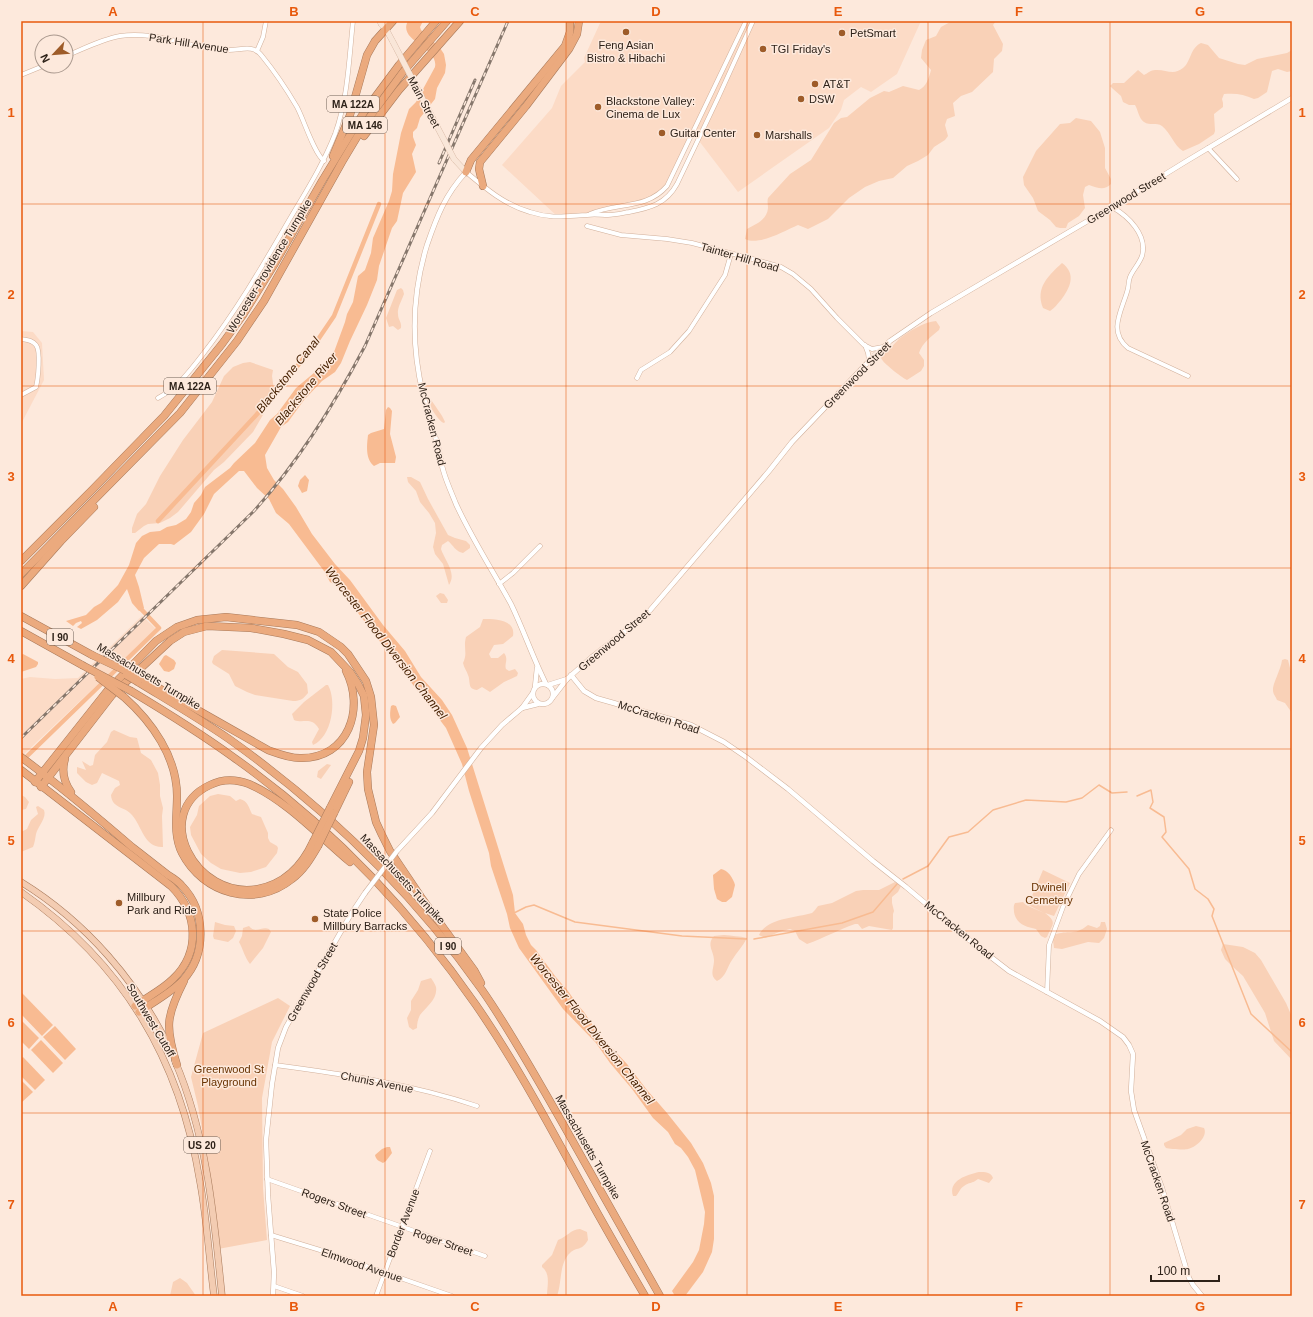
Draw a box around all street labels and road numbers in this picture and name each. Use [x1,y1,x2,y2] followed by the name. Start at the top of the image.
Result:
[148,31,230,55] street label: Park Hill Avenue
[405,74,443,130] street label: Main Street
[327,96,379,112] road number: MA 122A
[343,117,387,133] road number: MA 146
[1085,170,1167,226] street label: Greenwood Street
[224,197,314,335] street label: Worcester-Providence Turnpike
[700,240,780,274] street label: Tainter Hill Road
[821,339,893,411] street label: Greenwood Street
[164,378,216,394] road number: MA 122A
[416,381,448,467] street label: McCracken Road
[576,607,652,673] street label: Greenwood Street
[47,629,73,645] road number: I 90
[95,640,203,712] street label: Massachusetts Turnpike
[617,698,701,736] street label: McCracken Road
[358,832,448,926] street label: Massachusetts Turnpike
[922,899,996,961] street label: McCracken Road
[435,938,461,954] road number: I 90
[284,940,340,1024] street label: Greenwood Street
[124,981,178,1060] street label: Southwest Cutoff
[340,1069,414,1095] street label: Chunis Avenue
[553,1093,623,1201] street label: Massachusetts Turnpike
[184,1137,220,1153] road number: US 20
[1138,1139,1178,1223] street label: McCracken Road
[300,1186,368,1220] street label: Rogers Street
[384,1187,422,1259] street label: Border Avenue
[412,1226,474,1258] street label: Roger Street
[320,1246,404,1284] street label: Elmwood Avenue

